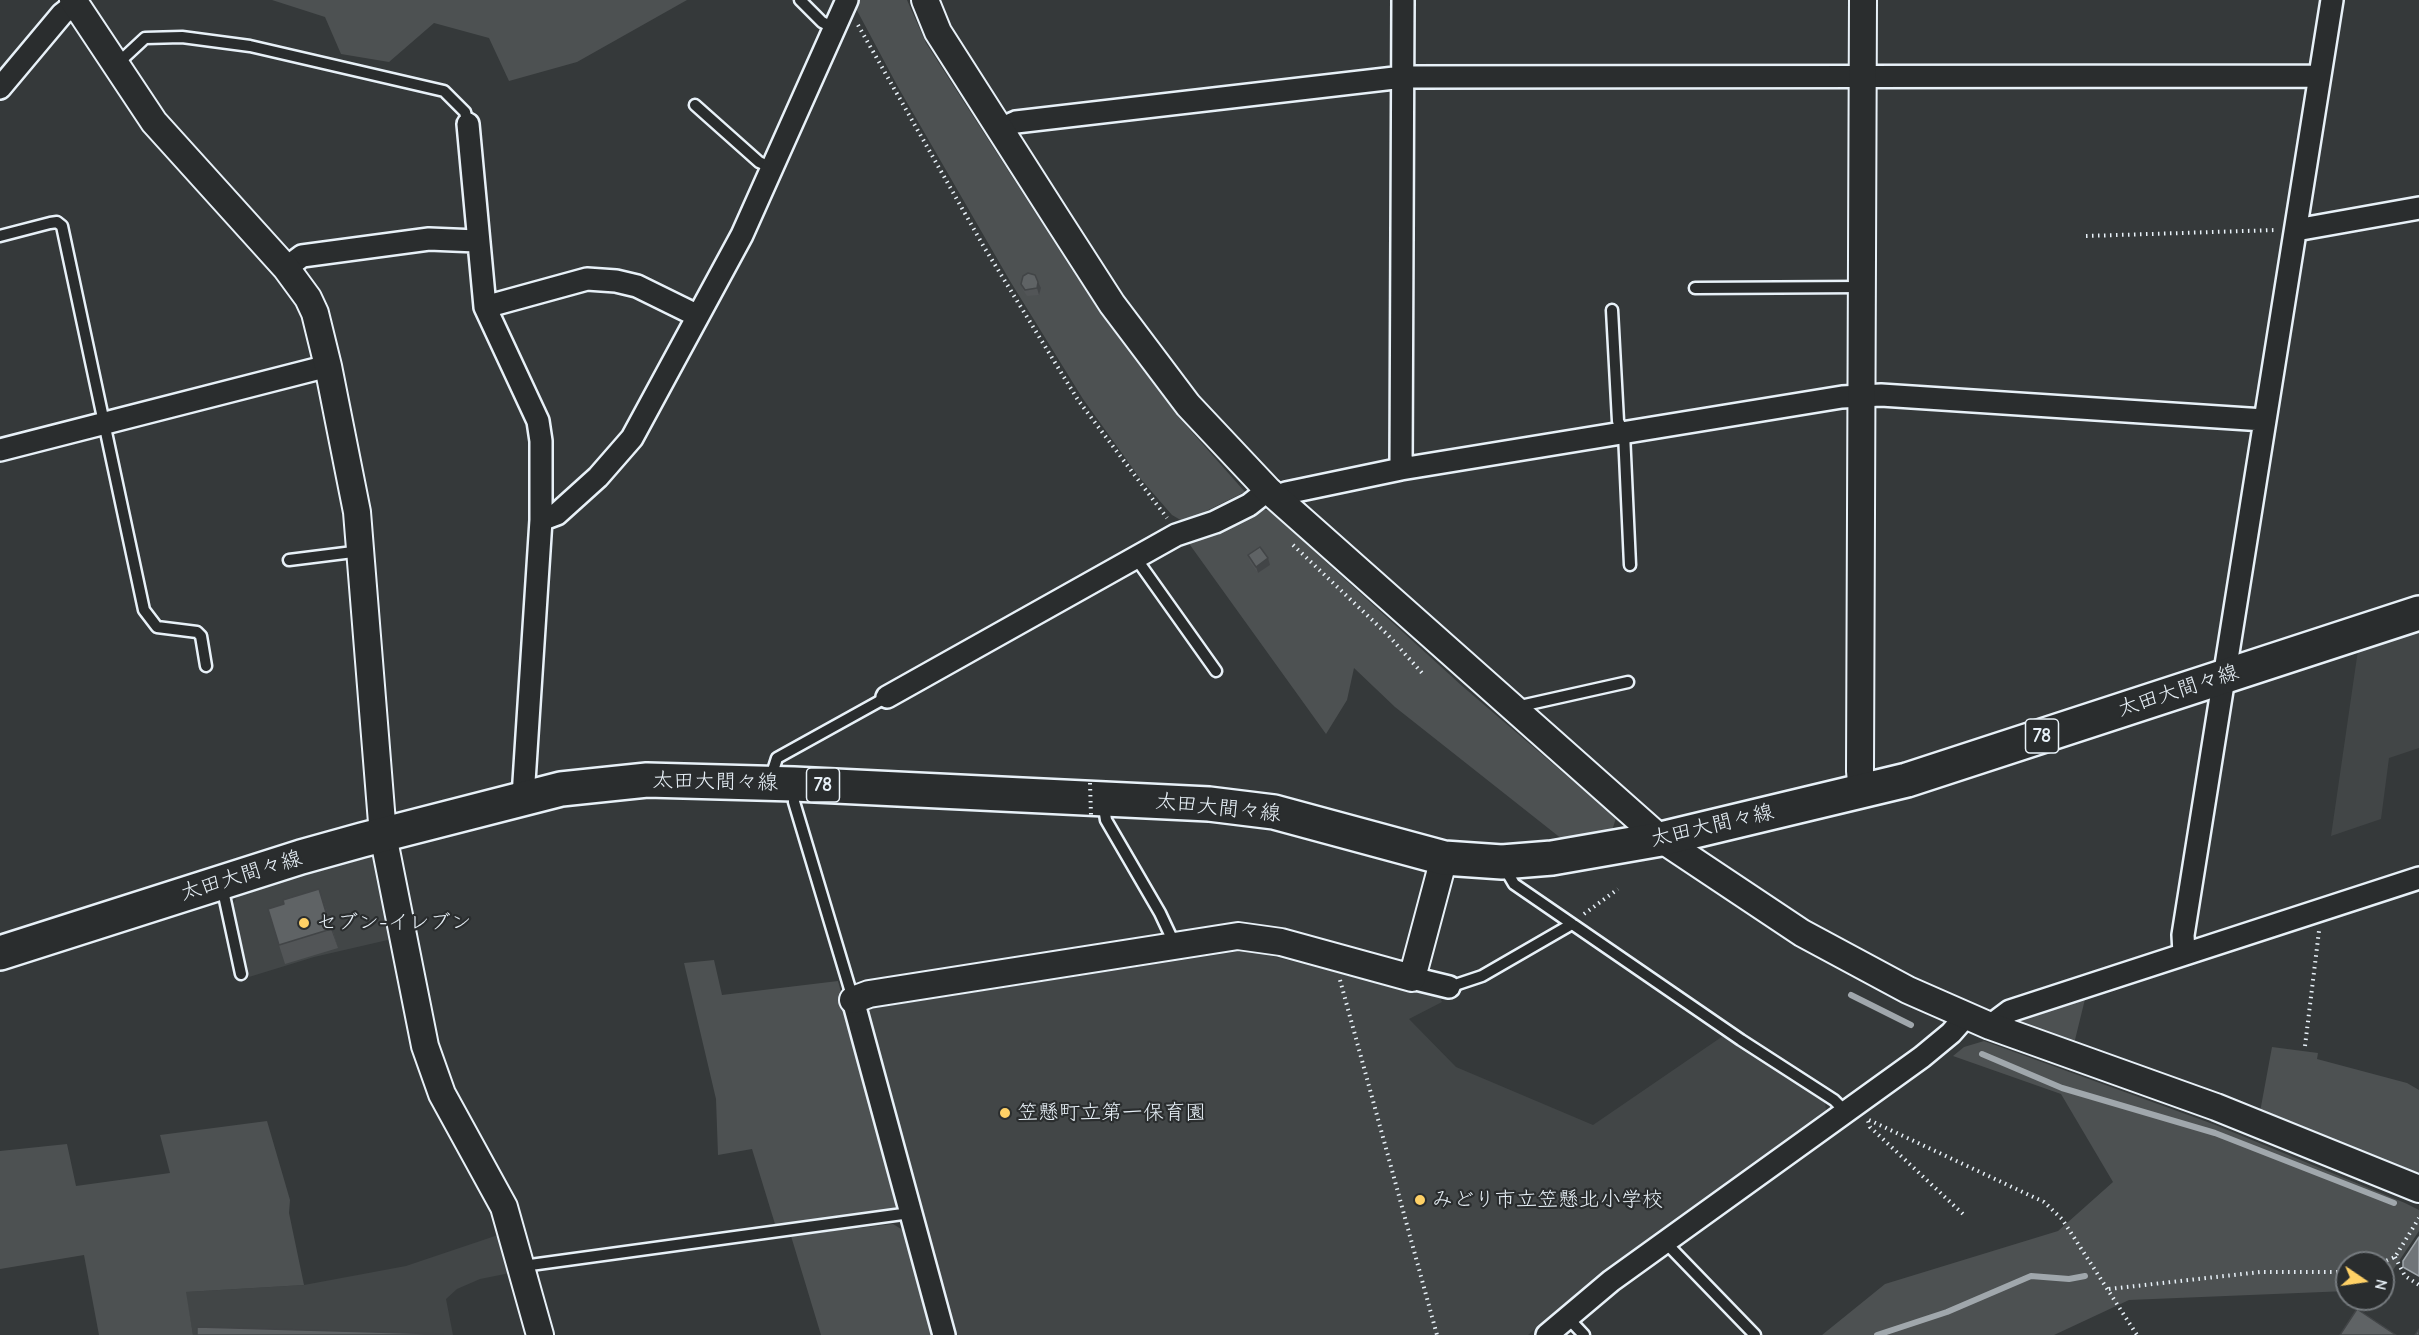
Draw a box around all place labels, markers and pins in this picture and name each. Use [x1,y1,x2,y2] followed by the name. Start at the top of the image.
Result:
[316,910,471,936] place label: セブン-イレブン
[297,916,311,930] marker: セブン-イレブン
[1017,1100,1206,1126] place label: 笠懸町立第一保育園
[998,1106,1012,1120] marker: 笠懸町立第一保育園
[1432,1187,1663,1213] place label: みどり市立笠懸北小学校
[1413,1193,1427,1207] marker: みどり市立笠懸北小学校

